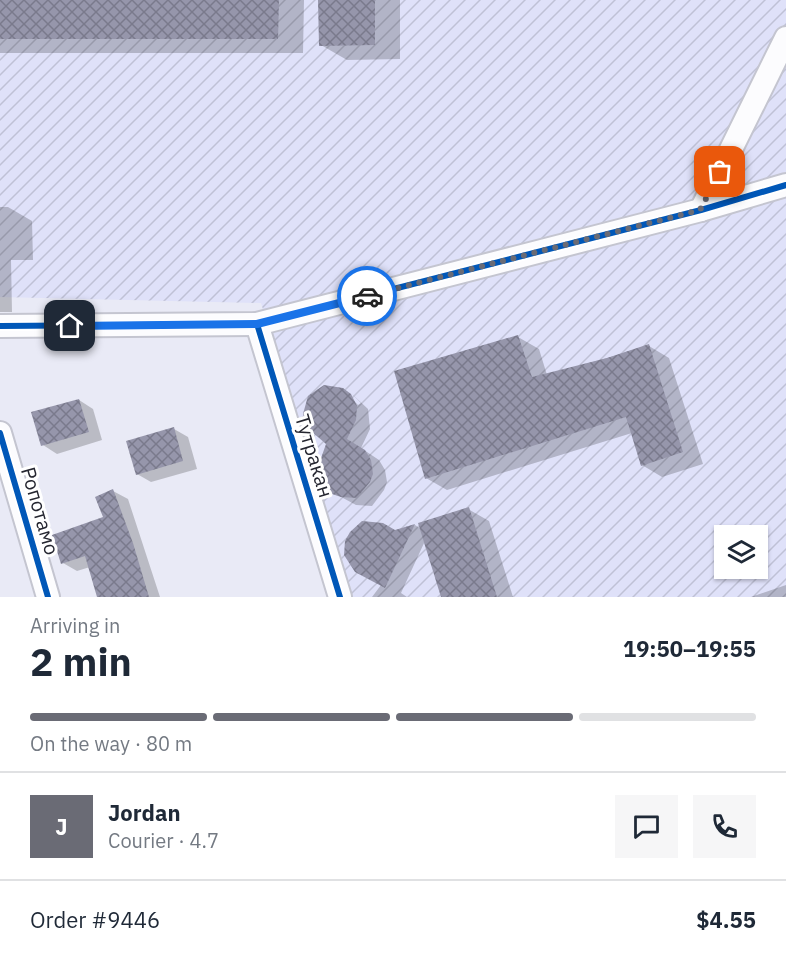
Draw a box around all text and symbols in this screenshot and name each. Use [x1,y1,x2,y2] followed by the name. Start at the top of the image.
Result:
[694,146,745,197] pin
[703,155,736,188] icon: bag
[337,266,397,326] courier
[351,280,384,313] icon: car
[44,300,95,351] pin
[53,309,86,342] icon: home
[289,411,340,501] street label: Тутракан
[15,464,66,558] street label: Ропотамо
[714,525,768,579] map controls
[714,525,768,579] button: layers
[30,612,120,639] text: Arriving in
[623,634,756,663] text: 19:50–19:55
[30,636,132,687] text: 2 min
[30,730,192,757] text: On the way · 80 m
[615,795,678,858] button: chat
[693,795,756,858] button: phone
[108,798,181,827] text: Jordan
[55,812,68,841] text: J
[108,827,219,854] text: Courier · 4.7
[30,905,160,934] text: Order #9446
[696,905,756,934] text: $4.55

